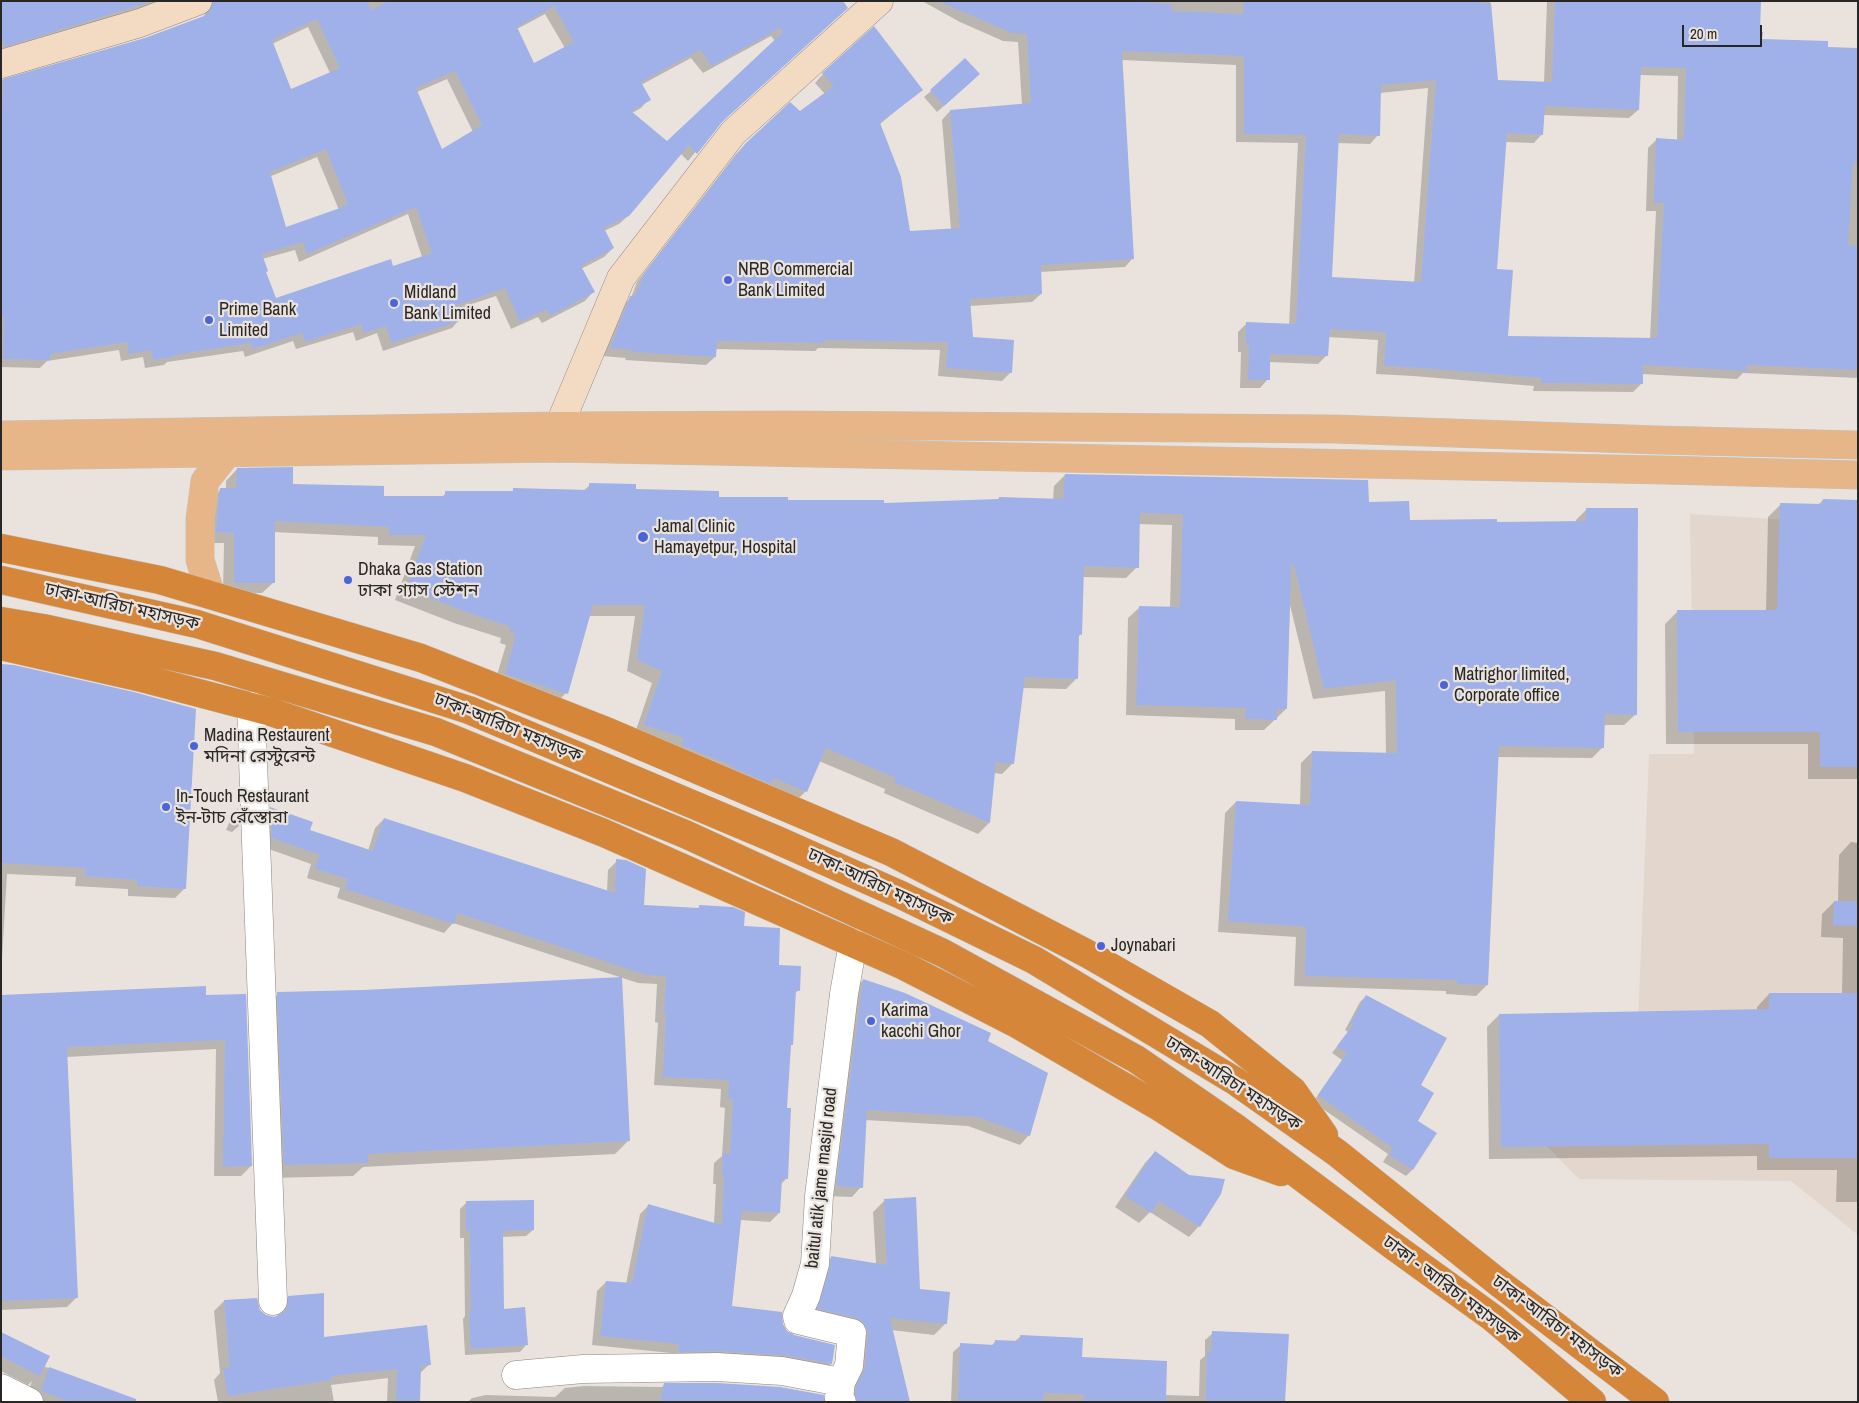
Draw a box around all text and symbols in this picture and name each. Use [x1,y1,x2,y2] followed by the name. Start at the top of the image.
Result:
[1684,15,1764,47] scale bar
[1690,23,1717,44] text: 20 m
[738,259,853,302] place label: NRB Commercial Bank Limited
[722,274,734,286] marker: NRB Commercial Bank Limited
[404,282,491,324] place label: Midland Bank Limited
[388,297,400,309] marker: Midland Bank Limited
[219,299,296,342] place label: Prime Bank Limited
[203,314,215,326] marker: Prime Bank Limited
[654,516,796,558] place label: Jamal Clinic Hamayetpur, Hospital
[636,530,650,544] marker: Jamal Clinic Hamayetpur, Hospital
[358,559,483,602] place label: Dhaka Gas Station ঢাকা গ্যাস স্টেশন
[342,574,354,586] marker: Dhaka Gas Station ঢাকা গ্যাস স্টেশন
[43,579,201,635] street label: ঢাকা-আরিচা মহাসড়ক
[1454,664,1570,706] place label: Matrighor limited, Corporate office
[1438,679,1450,691] marker: Matrighor limited, Corporate office
[431,688,585,768] street label: ঢাকা-আরিচা মহাসড়ক
[204,725,330,768] place label: Madina Restaurent মদিনা রেস্টুরেন্ট
[188,740,200,752] marker: Madina Restaurent মদিনা রেস্টুরেন্ট
[176,786,309,829] place label: In-Touch Restaurant ইন-টাচ রেঁস্তোরা
[160,801,172,813] marker: In-Touch Restaurant ইন-টাচ রেঁস্তোরা
[804,844,956,930] street label: ঢাকা-আরিচা মহাসড়ক
[1111,935,1176,957] place label: Joynabari
[1095,940,1107,952] marker: Joynabari
[881,1000,961,1042] place label: Karima kacchi Ghor
[865,1015,877,1027] marker: Karima kacchi Ghor
[1161,1032,1305,1136] street label: ঢাকা-আরিচা মহাসড়ক
[802,1087,842,1269] street label: baitul atik jame masjid road
[1378,1231,1524,1349] street label: ঢাকা - আরিচা মহাসড়ক
[1487,1271,1627,1383] street label: ঢাকা-আরিচা মহাসড়ক

